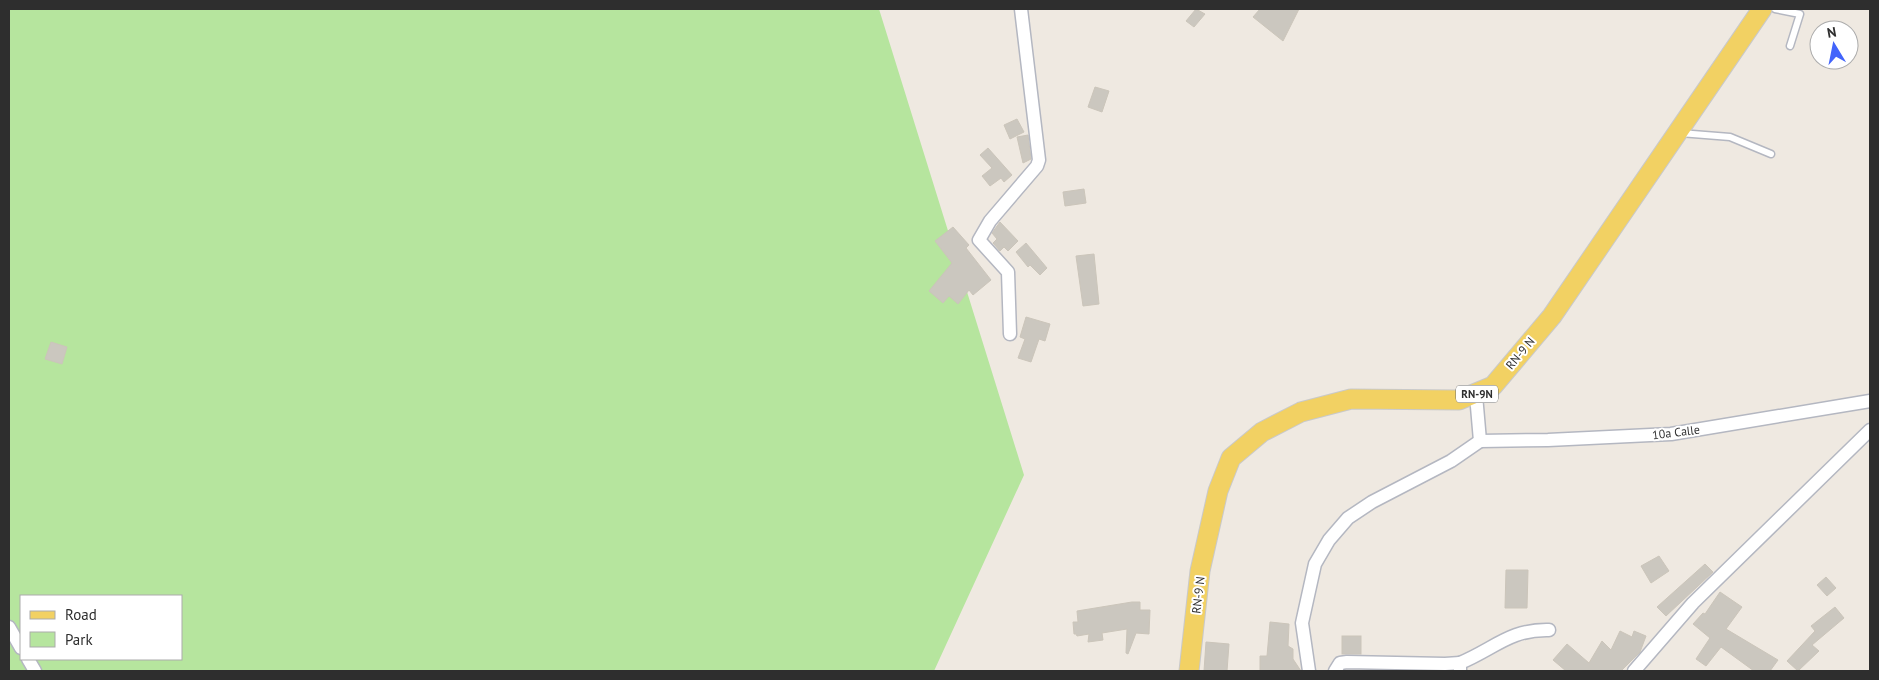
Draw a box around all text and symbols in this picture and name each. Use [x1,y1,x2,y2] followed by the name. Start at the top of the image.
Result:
[1809,20,1859,70] north arrow
[1826,23,1838,42] text: N
[1502,334,1538,372] street label: RN-9 N
[1456,386,1498,402] road number: RN-9N
[1651,422,1701,442] street label: 10a Calle
[1188,576,1208,614] street label: RN-9 N
[20,595,182,660] legend
[65,605,97,624] text: Road
[65,630,93,649] text: Park

